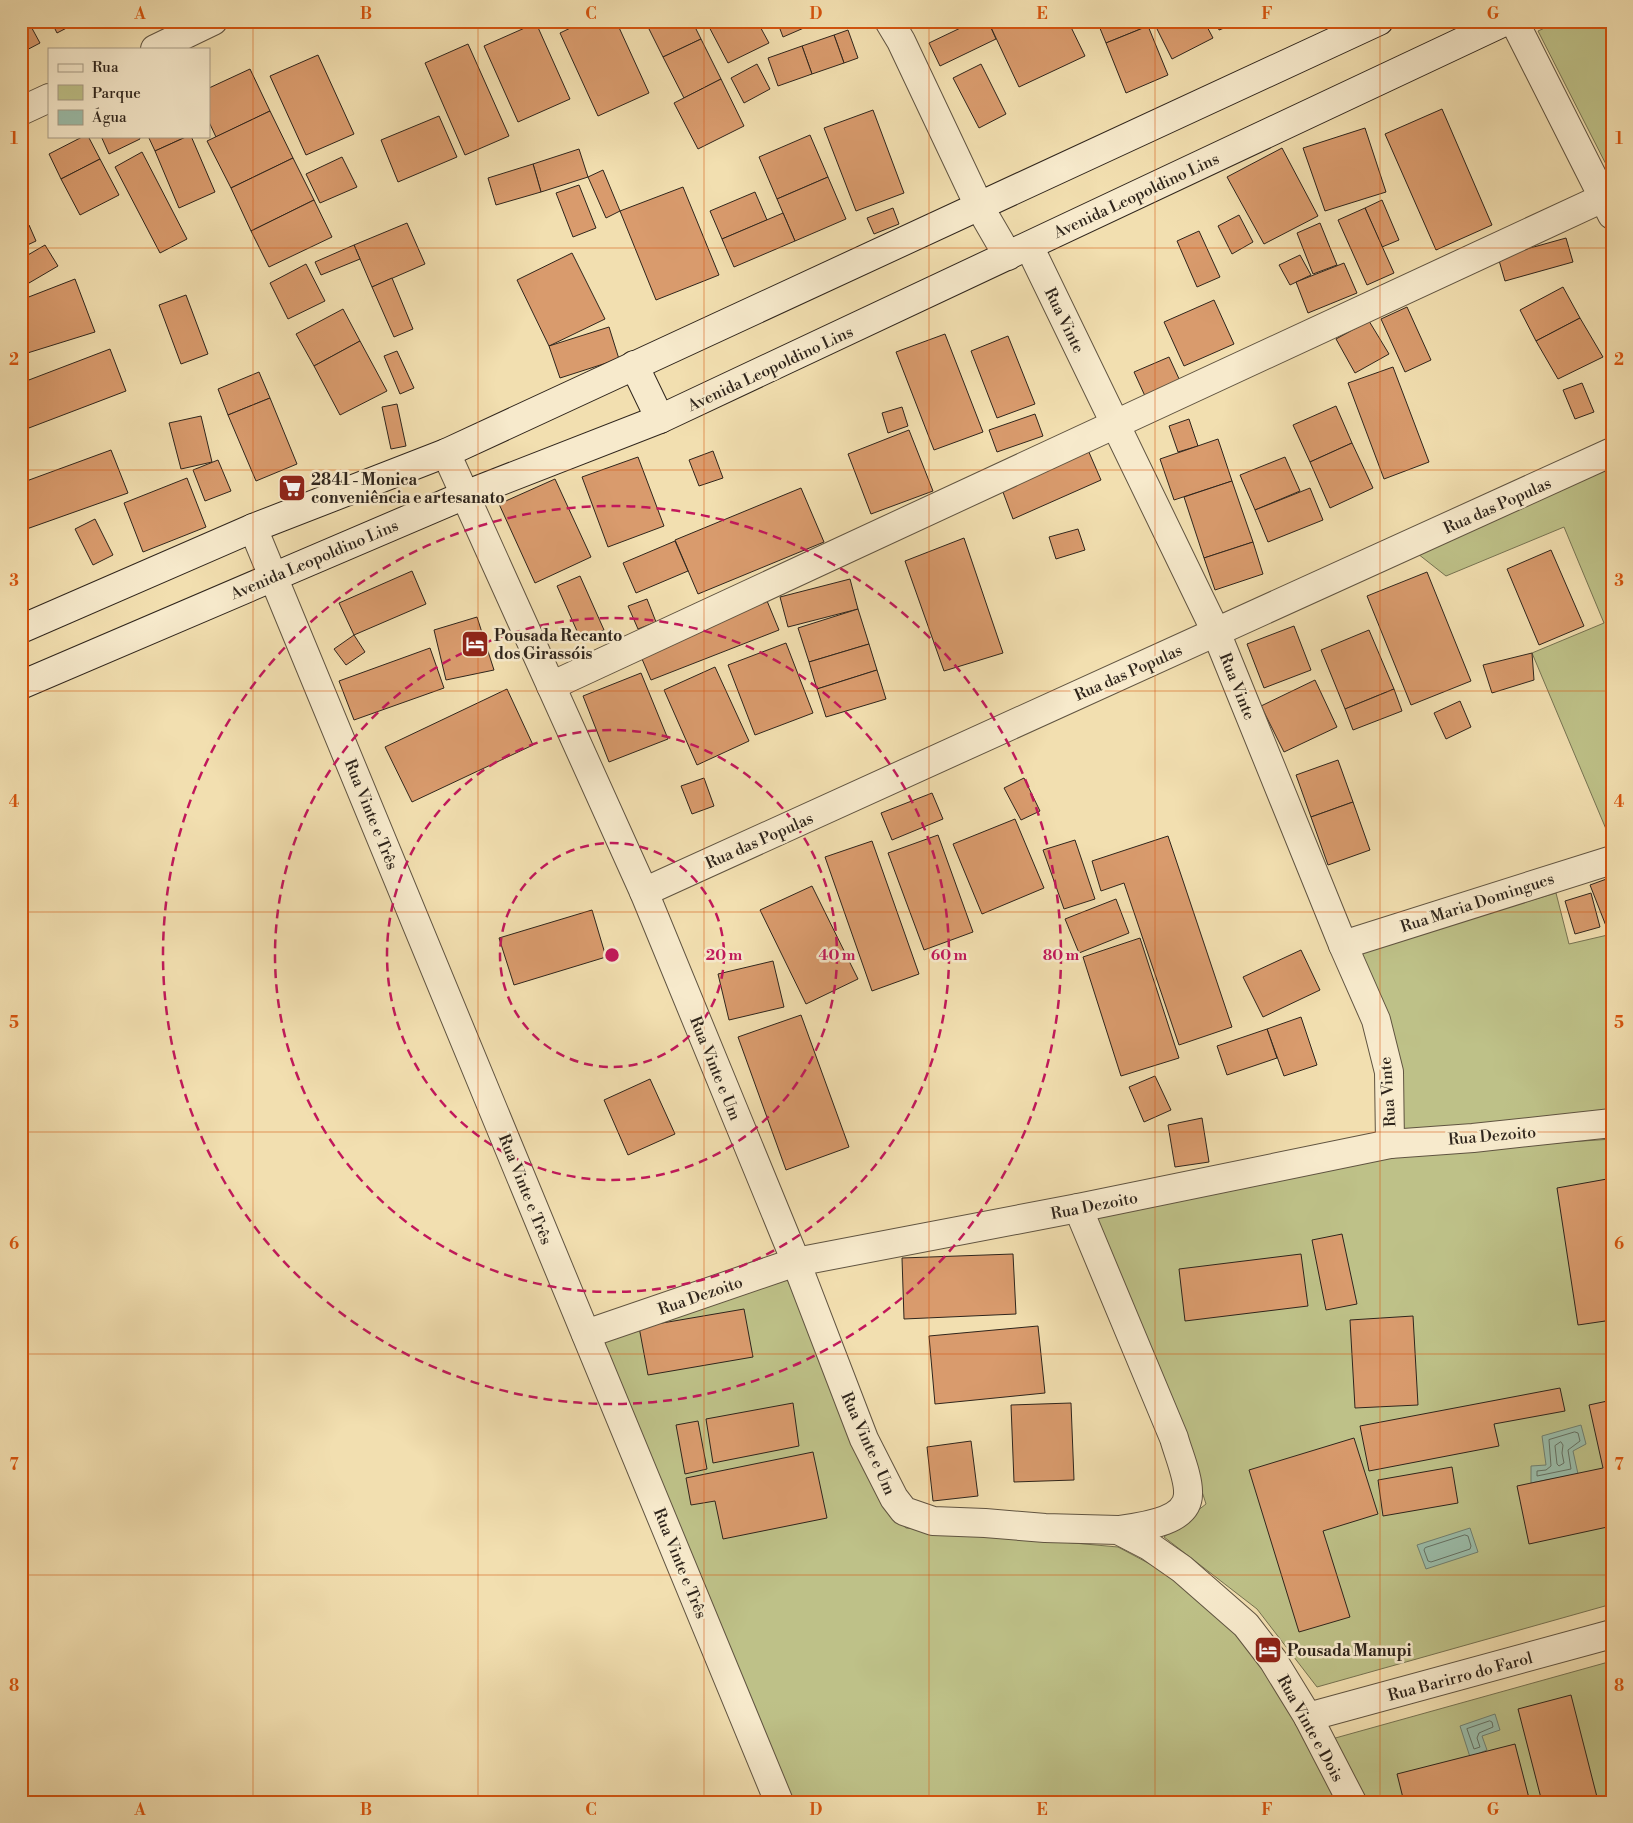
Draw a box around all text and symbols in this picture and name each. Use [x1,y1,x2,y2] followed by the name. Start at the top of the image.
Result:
[133,4,146,24] text: A
[360,4,372,24] text: B
[585,4,597,24] text: C
[810,4,823,24] text: D
[1036,4,1048,24] text: E
[1261,4,1273,24] text: F
[1487,4,1500,24] text: G
[48,48,210,138] legend
[92,58,119,77] text: Rua
[92,84,141,103] text: Parque
[91,107,127,127] text: Água
[10,129,18,149] text: 1
[1615,129,1623,149] text: 1
[1049,149,1222,244] street label: Avenida Leopoldino Lins
[1040,284,1089,357] street label: Rua Vinte
[683,322,856,417] street label: Avenida Leopoldino Lins
[9,350,19,370] text: 2
[1614,350,1624,370] text: 2
[311,470,505,508] place label: 2841 - Monica conveniência e artesanato
[277,473,307,503] supermarket icon: 2841 - Monica conveniência e artesanato
[1440,473,1555,539] street label: Rua das Populas
[226,515,401,605] street label: Avenida Leopoldino Lins
[9,571,19,591] text: 3
[1614,571,1624,591] text: 3
[494,626,623,664] place label: Pousada Recanto dos Girassóis
[460,629,490,659] hotel icon: Pousada Recanto dos Girassóis
[1071,640,1186,706] street label: Rua das Populas
[1215,650,1260,723] street label: Rua Vinte
[340,756,402,873] street label: Rua Vinte e Três
[9,792,20,812] text: 4
[1614,792,1625,812] text: 4
[702,808,817,874] street label: Rua das Populas
[1398,869,1557,937] street label: Rua Maria Domingues
[603,946,621,964] centre of rings
[706,946,743,965] text: 20 m
[818,946,856,965] text: 40 m
[931,946,968,965] text: 60 m
[1043,946,1080,965] text: 80 m
[9,1013,19,1033] text: 5
[685,1013,745,1123] street label: Rua Vinte e Um
[1614,1013,1624,1033] text: 5
[1376,1056,1400,1128] street label: Rua Vinte
[1447,1122,1537,1150] street label: Rua Dezoito
[494,1131,556,1248] street label: Rua Vinte e Três
[1049,1188,1139,1224] street label: Rua Dezoito
[9,1234,19,1254] text: 6
[1614,1234,1624,1254] text: 6
[655,1272,745,1320] street label: Rua Dezoito
[836,1389,900,1498] street label: Rua Vinte e Um
[9,1455,19,1475] text: 7
[1614,1455,1624,1475] text: 7
[649,1505,711,1622] street label: Rua Vinte e Três
[1253,1635,1283,1665] hotel icon: Pousada Manupi
[1287,1641,1412,1661] place label: Pousada Manupi
[1386,1648,1535,1706] street label: Rua Barirro do Farol
[1273,1672,1348,1785] street label: Rua Vinte e Dois
[9,1676,19,1696] text: 8
[1614,1676,1624,1696] text: 8
[133,1800,146,1820] text: A
[360,1800,372,1820] text: B
[585,1800,597,1820] text: C
[810,1800,823,1820] text: D
[1036,1800,1048,1820] text: E
[1261,1800,1273,1820] text: F
[1487,1800,1500,1820] text: G

